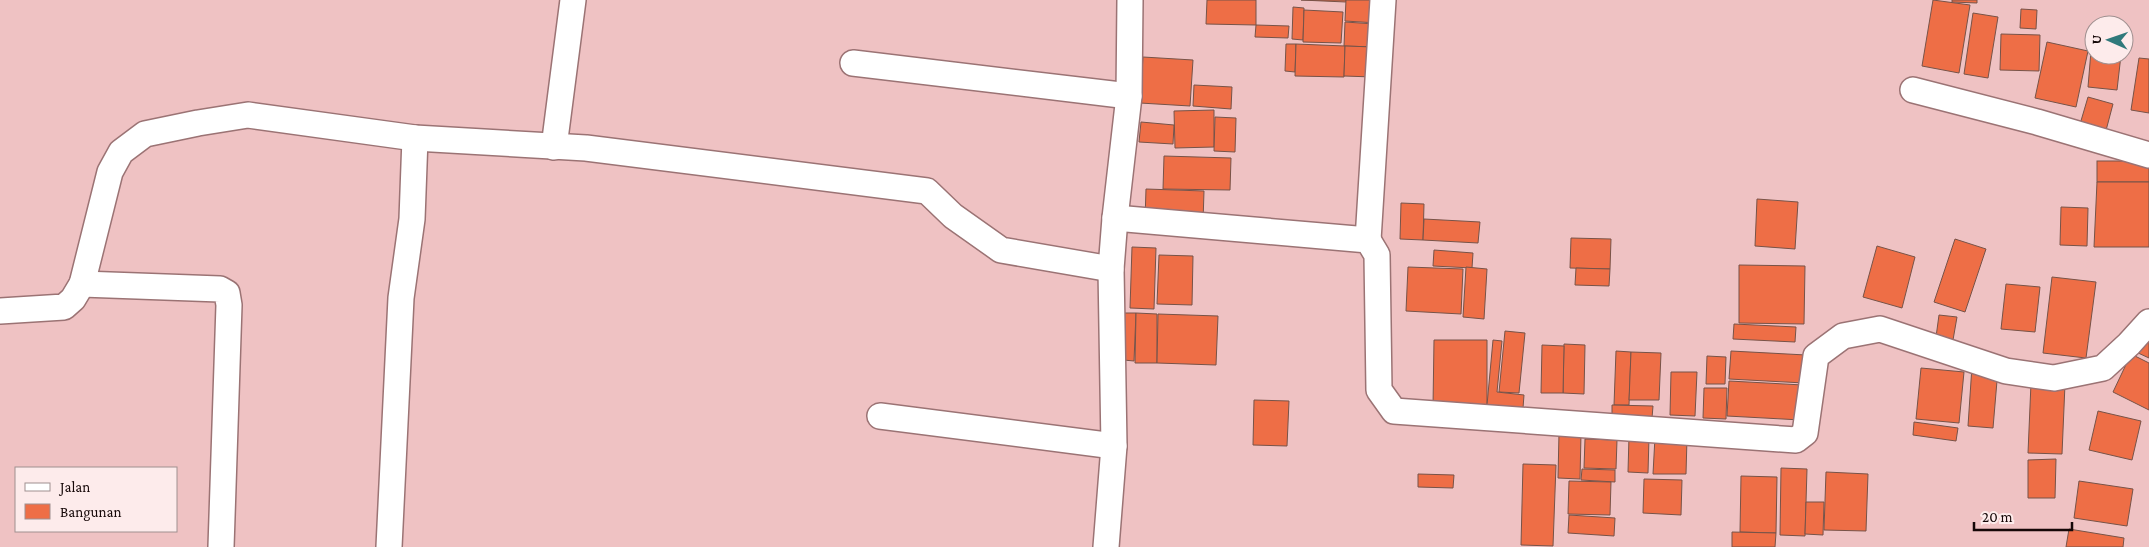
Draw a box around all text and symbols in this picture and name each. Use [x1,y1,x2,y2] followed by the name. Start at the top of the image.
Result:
[2084,15,2134,65] north arrow
[2088,34,2104,45] text: U
[15,467,178,532] legend
[58,479,90,496] text: Jalan
[1974,500,2072,532] scale bar
[60,504,121,521] text: Bangunan
[1982,509,2013,525] text: 20 m

